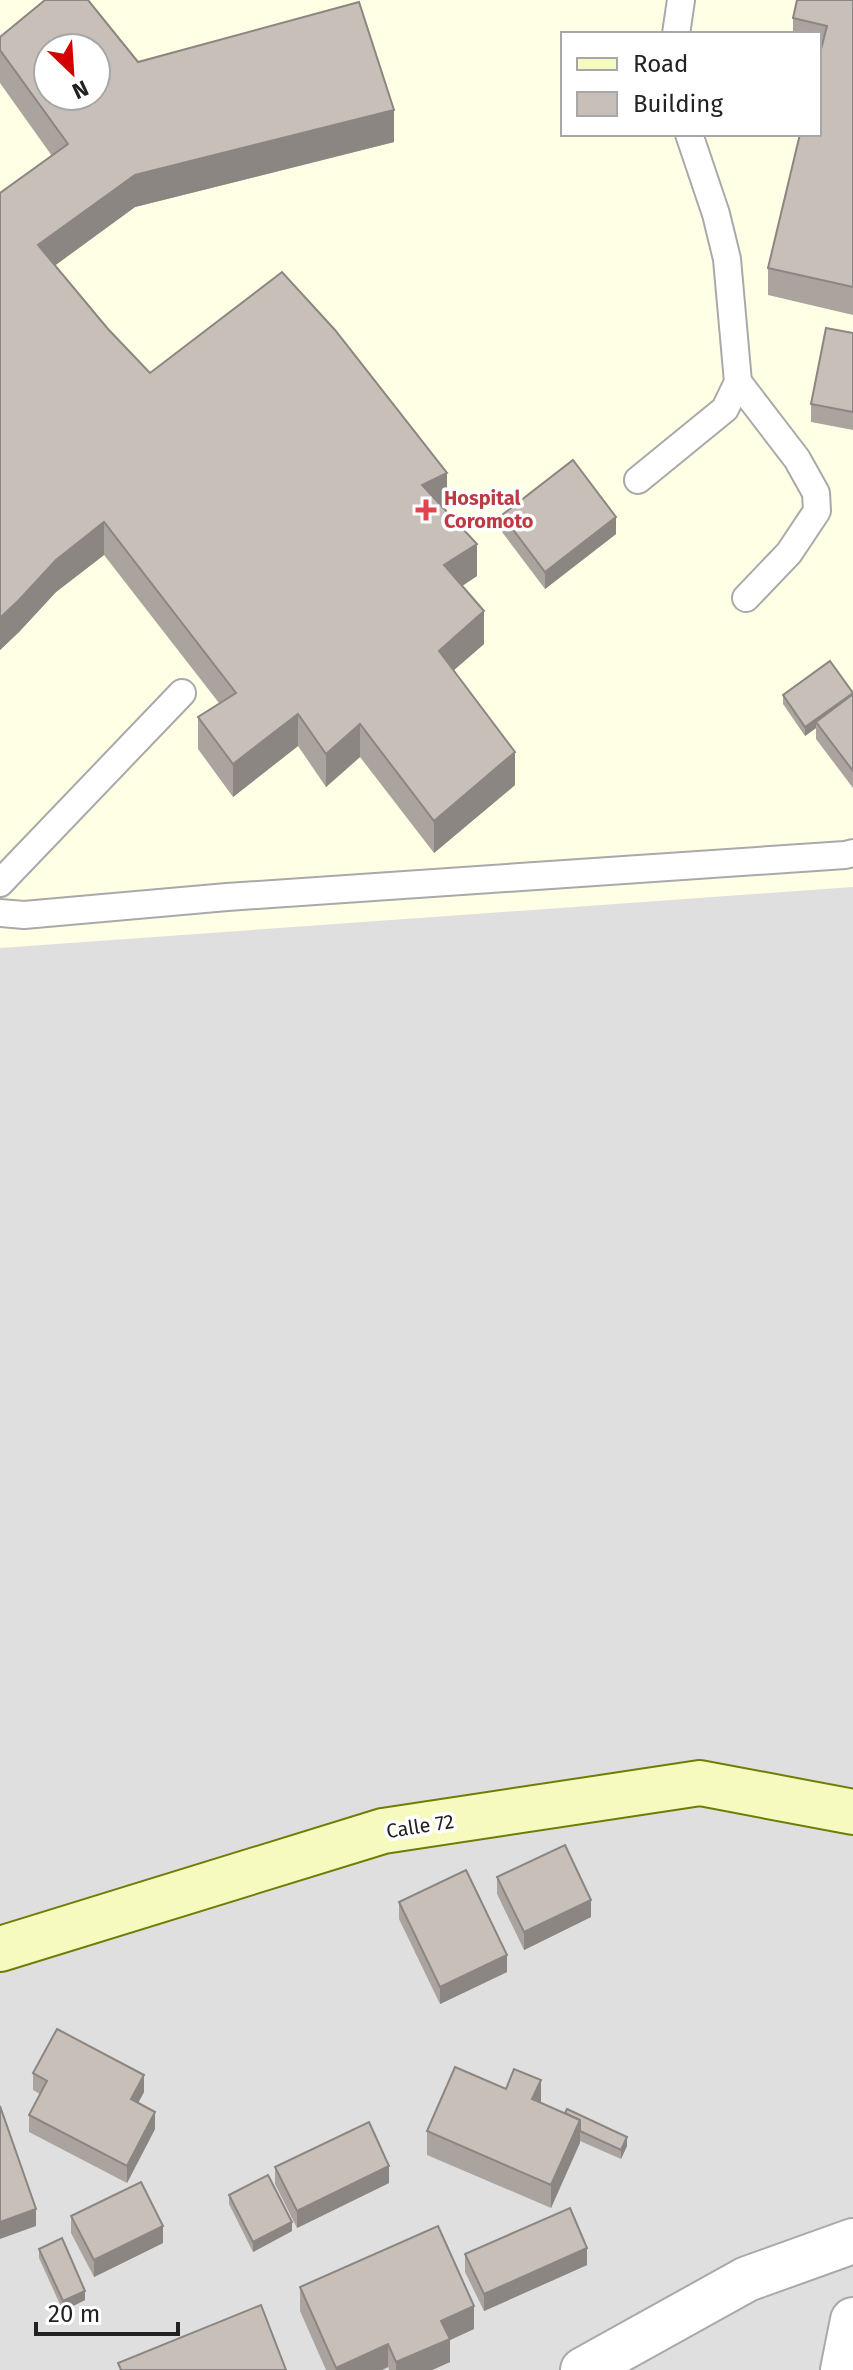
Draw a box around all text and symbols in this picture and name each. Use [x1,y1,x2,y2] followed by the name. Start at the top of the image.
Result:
[32,32,112,112] north arrow
[561,32,821,136] legend
[633,50,688,78] text: Road
[68,74,93,105] text: N
[633,90,723,118] text: Building
[444,486,534,533] place label: Hospital Coromoto
[415,499,437,521] marker: Hospital Coromoto
[385,1809,455,1843] street label: Calle 72
[36,2286,178,2336] scale bar
[48,2300,100,2328] text: 20 m

